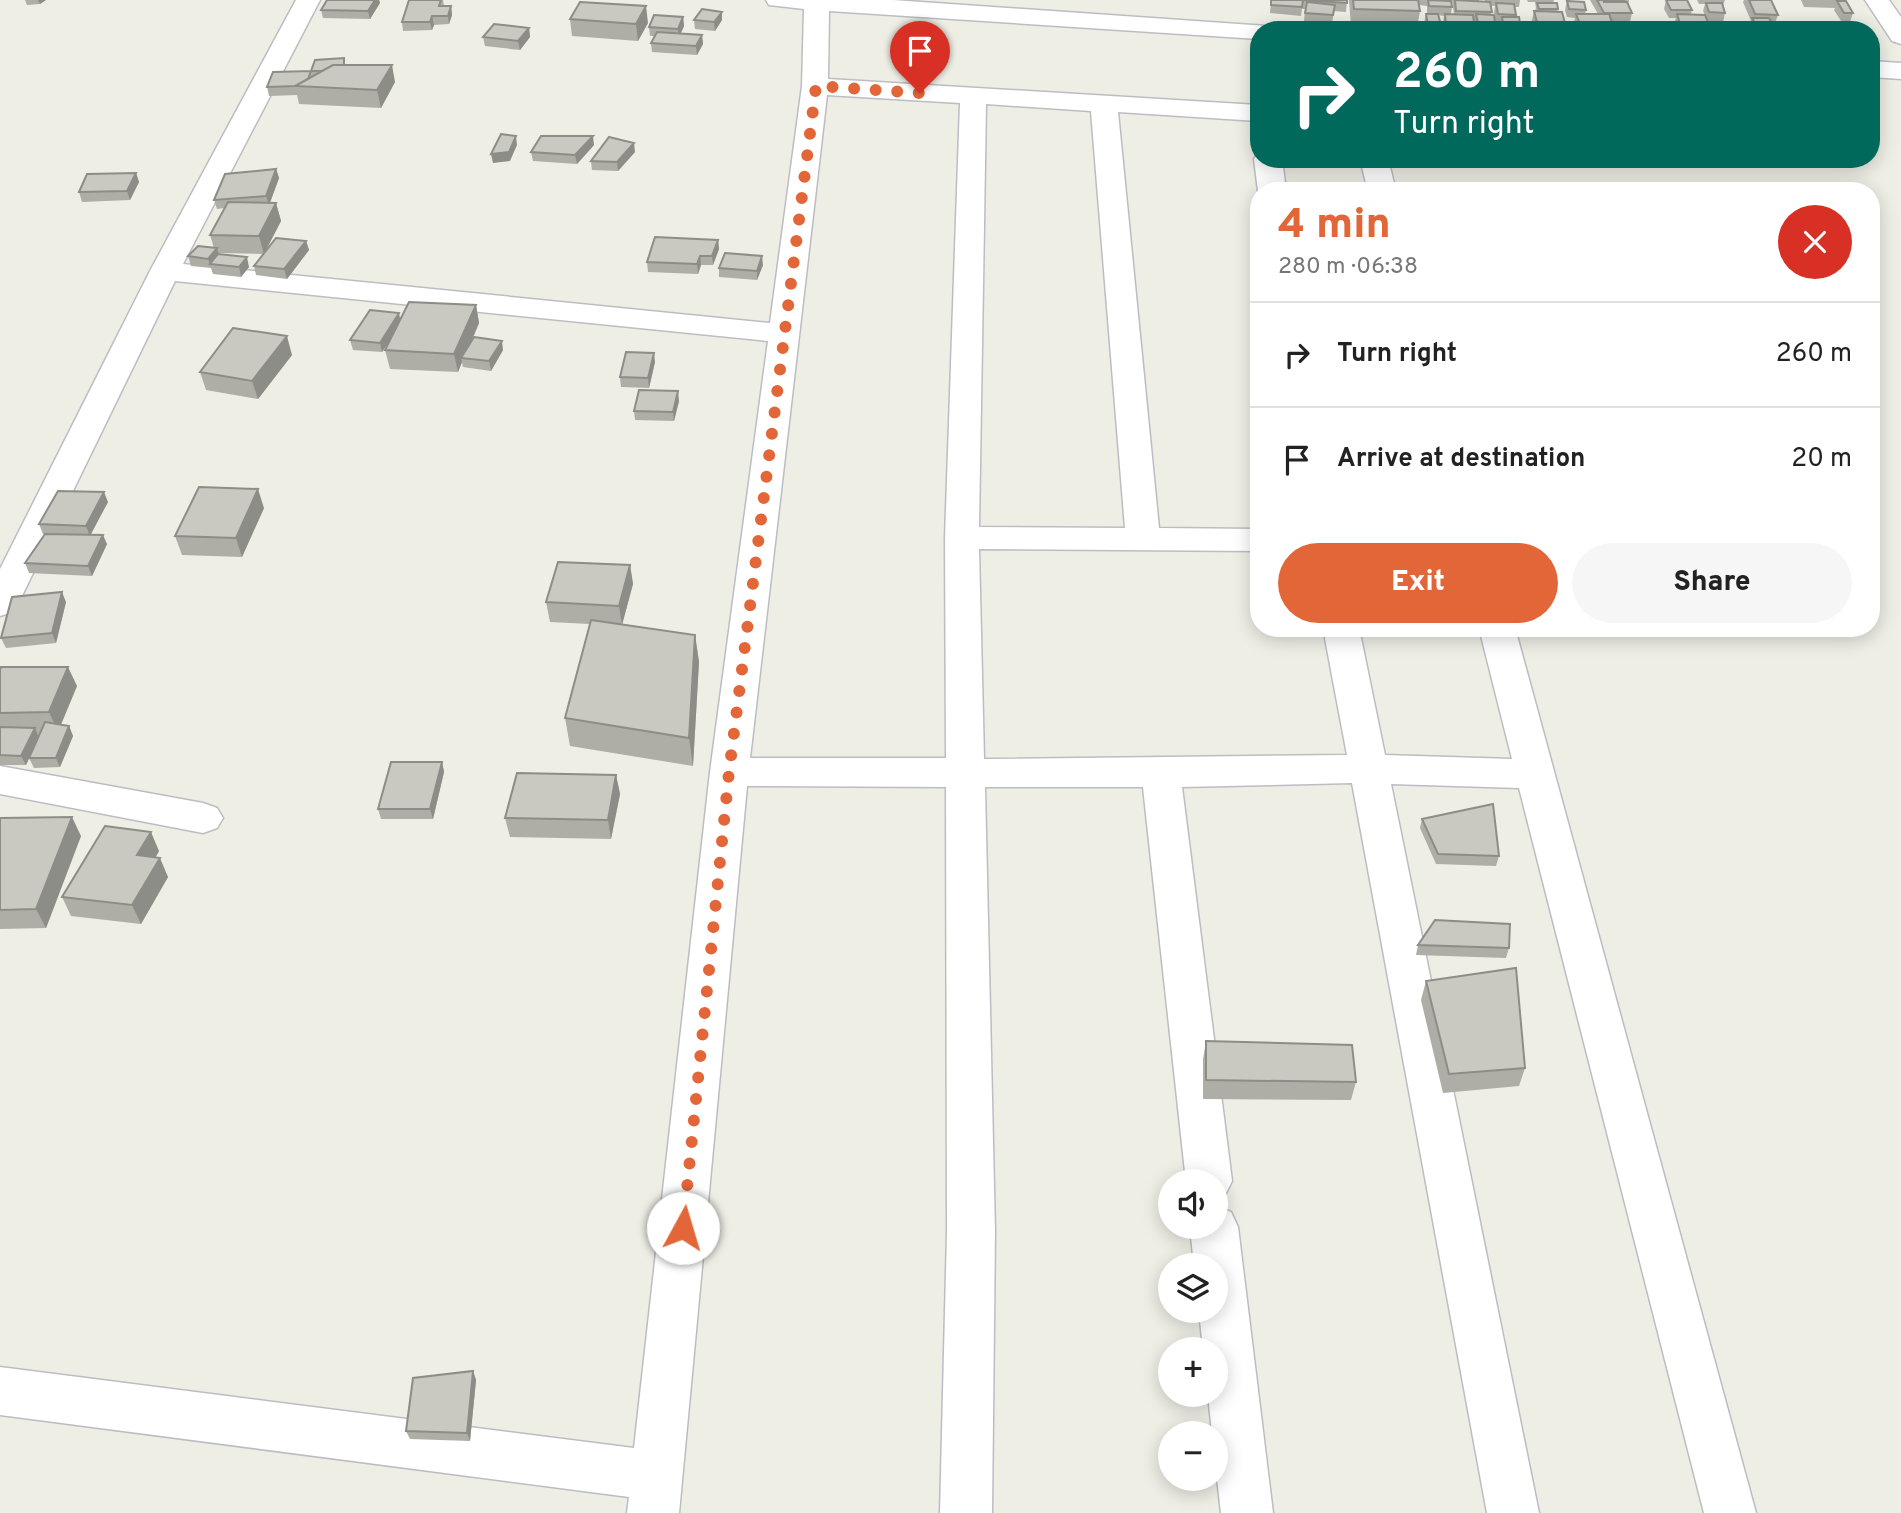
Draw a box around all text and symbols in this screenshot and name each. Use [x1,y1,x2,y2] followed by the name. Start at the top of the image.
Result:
[890,21,950,93] pin
[901,32,939,70] icon: arrive
[1393,44,1540,106] text: 260 m
[1278,49,1369,140] icon: right
[1393,105,1535,145] text: Turn right
[1278,200,1391,253] text: 4 min
[1778,205,1852,279] button: close
[1278,253,1418,282] text: 280 m · 06:38
[1278,336,1316,374] icon: right
[1337,338,1457,371] text: Turn right
[1776,338,1852,371] text: 260 m
[1278,441,1316,479] icon: arrive
[1337,443,1585,476] text: Arrive at destination
[1791,443,1852,476] text: 20 m
[1278,543,1558,623] button: Exit
[1572,543,1852,623] button: Share
[1158,1169,1228,1491] map controls
[1158,1169,1228,1239] button: sound
[646,1191,720,1265] position arrow
[1158,1253,1228,1323] button: layers
[1158,1337,1228,1407] button: +
[1158,1421,1228,1491] button: −

